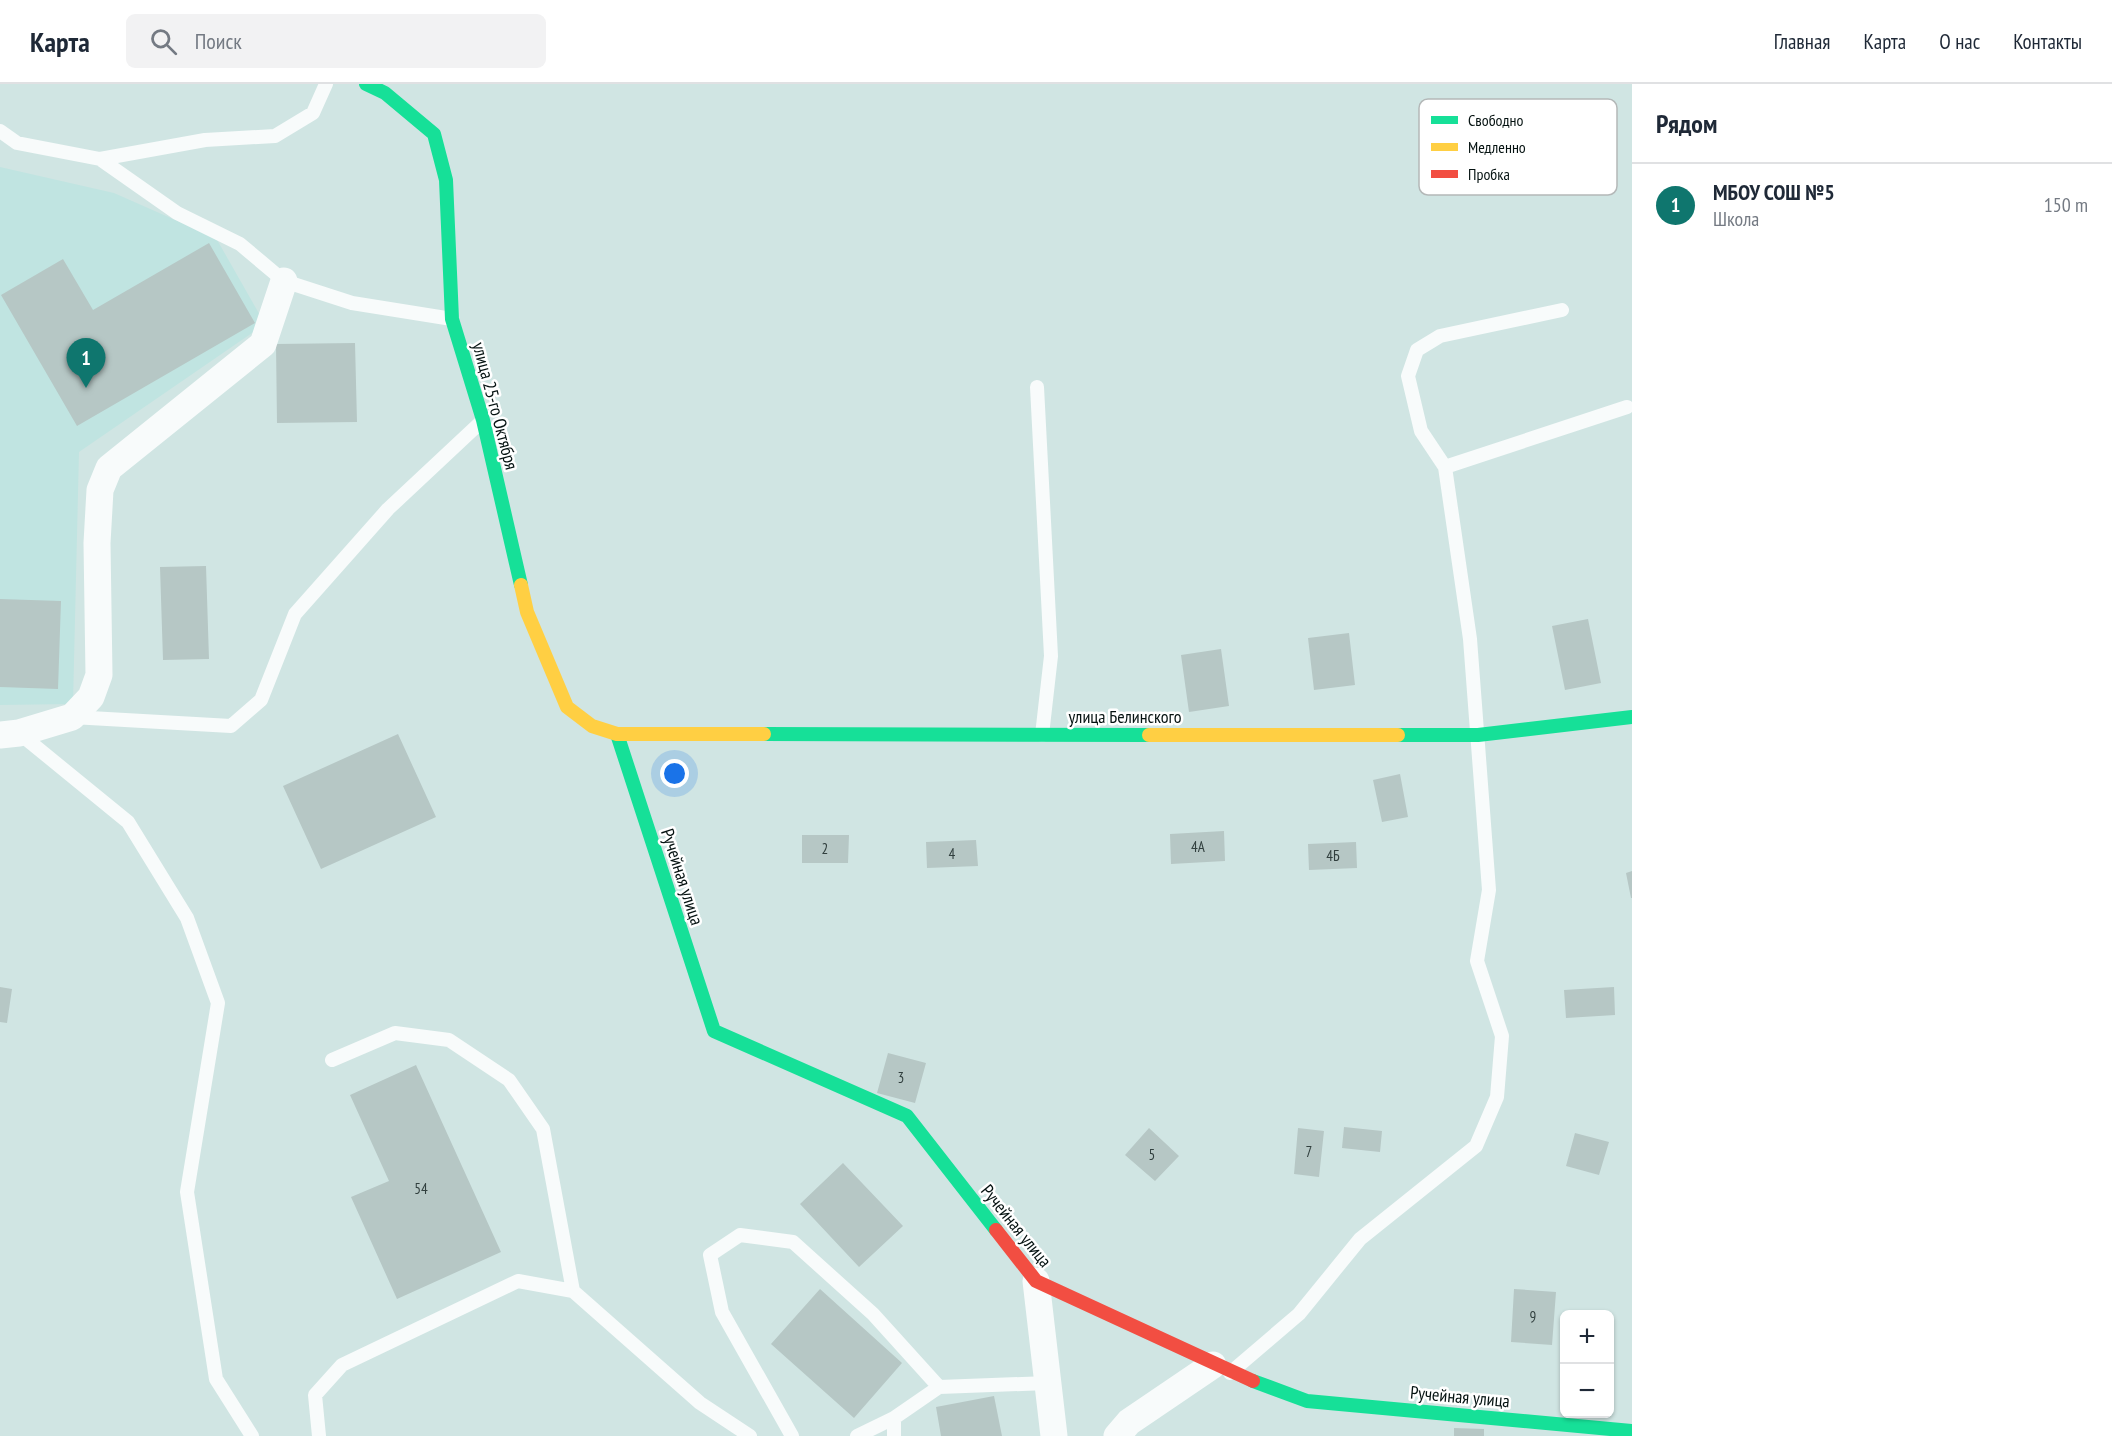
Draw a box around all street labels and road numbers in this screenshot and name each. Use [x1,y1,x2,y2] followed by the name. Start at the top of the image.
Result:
[467,340,524,472] street label: улица 25-го Октября
[1069,705,1182,728] street label: улица Белинского
[656,826,709,928] street label: Ручейная улица
[976,1180,1057,1272] street label: Ручейная улица
[1409,1381,1511,1412] street label: Ручейная улица

